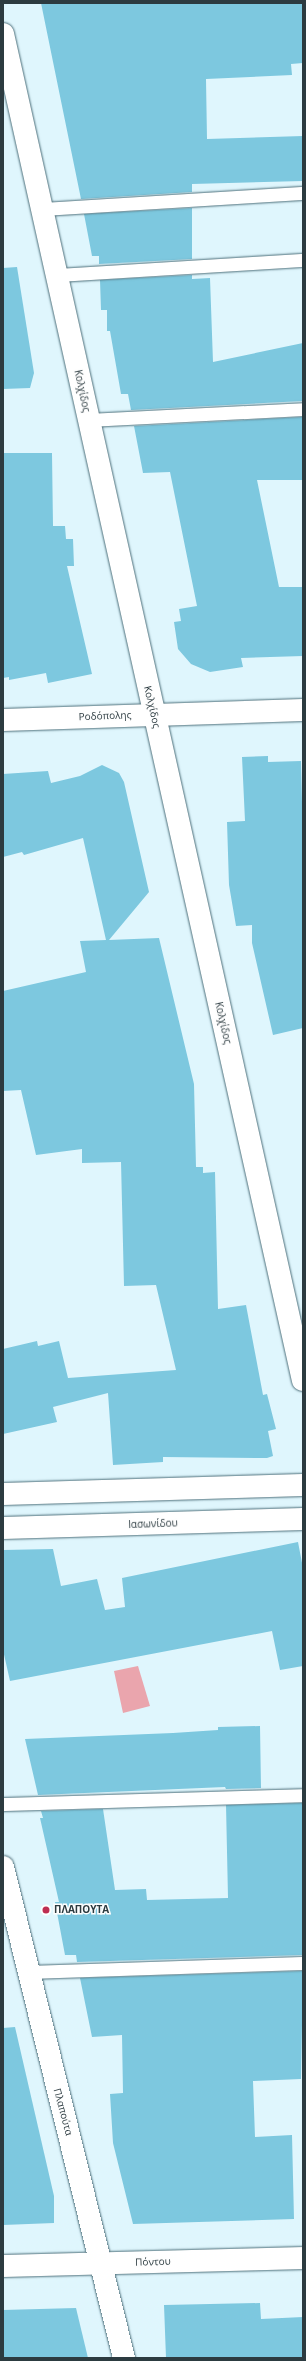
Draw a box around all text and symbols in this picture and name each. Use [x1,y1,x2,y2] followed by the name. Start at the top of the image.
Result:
[72,369,92,413] street label: Κολχίδος
[141,685,163,729] street label: Κολχίδος
[78,709,132,723] street label: Ροδόπολης
[212,1001,234,1045] street label: Κολχίδος
[128,1517,178,1531] street label: Ιασωνίδου
[54,1904,109,1916] place label: ΠΛΑΠΟΥΤΑ
[41,1905,51,1915] marker: ΠΛΑΠΟΥΤΑ
[51,2087,75,2137] street label: Πλαπούτα
[135,2255,171,2269] street label: Πόντου

